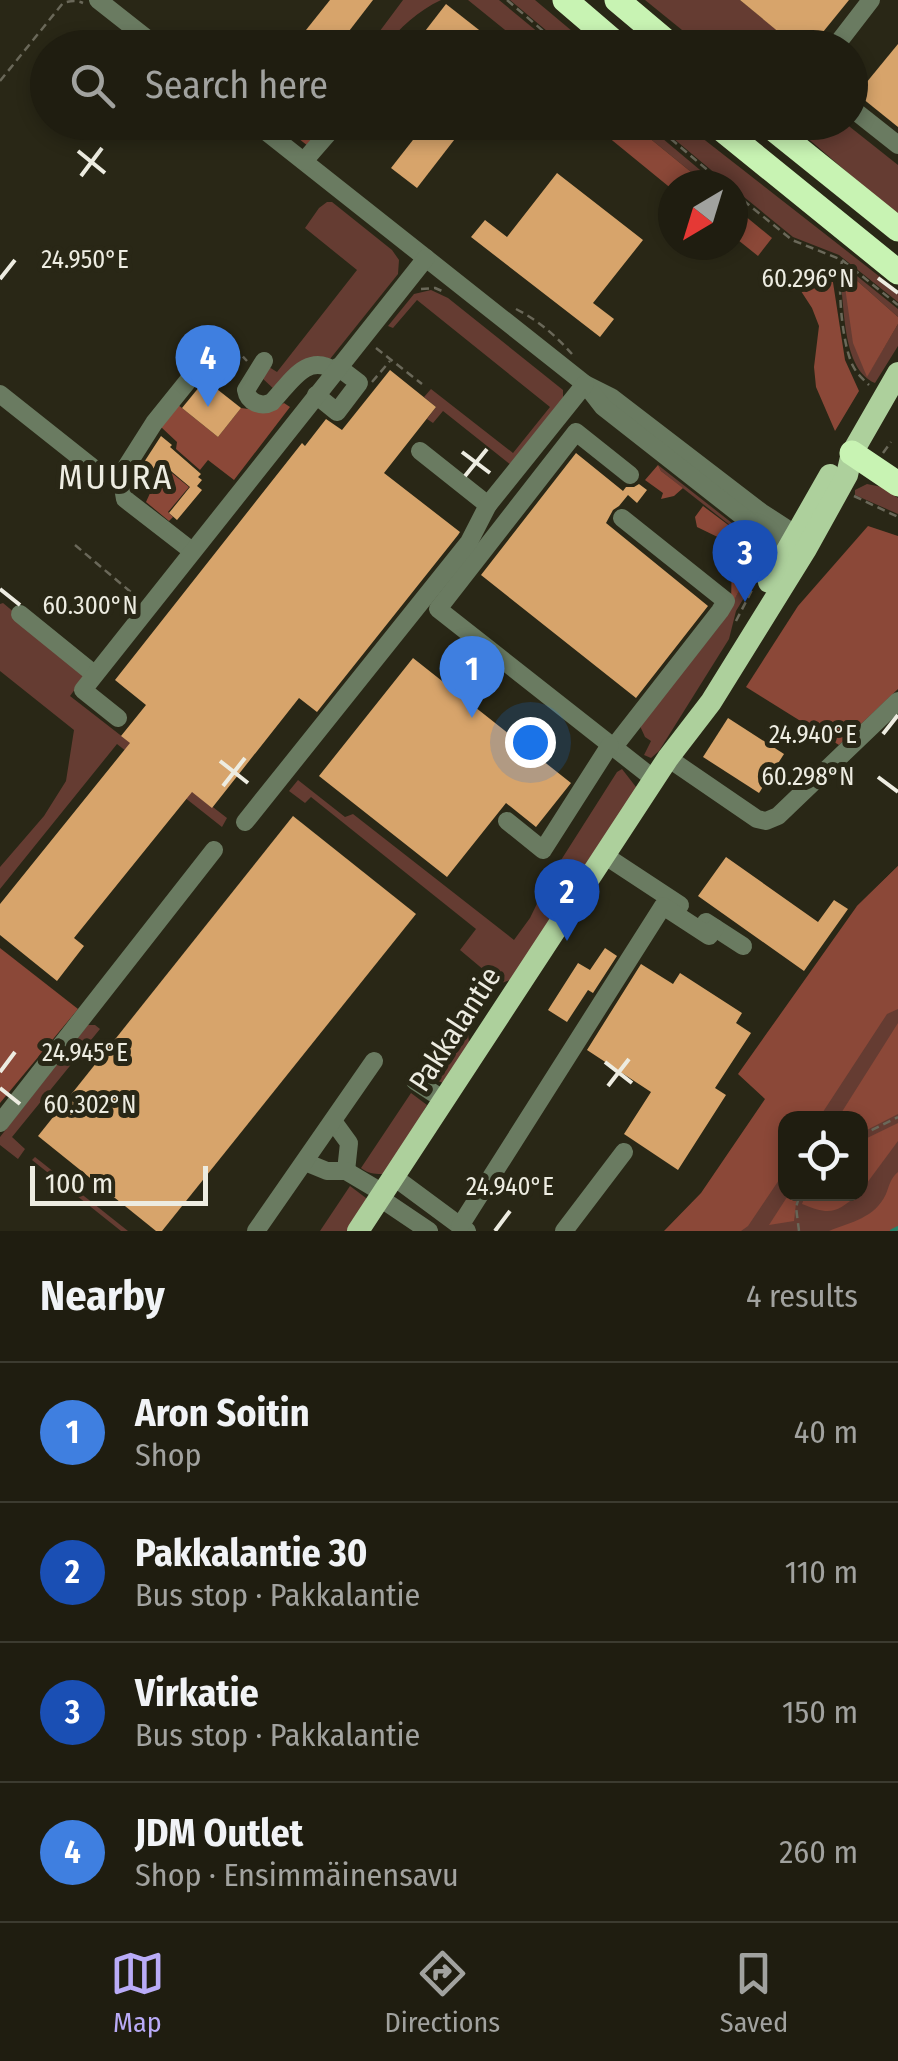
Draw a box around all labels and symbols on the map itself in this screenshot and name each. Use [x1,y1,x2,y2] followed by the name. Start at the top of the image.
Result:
[658,170,748,260] north arrow
[41,245,129,275] text: 24.950°E
[762,264,854,294] text: 60.296°N
[176,324,240,407] pin: 4
[58,456,174,498] district label: MUURA
[712,520,778,602] pin: 3
[42,591,138,621] text: 60.300°N
[440,636,504,718] pin: 1
[505,717,556,768] your location
[769,720,857,750] text: 24.940°E
[761,762,855,792] text: 60.298°N
[534,858,600,941] pin: 2
[401,960,509,1098] street label: Pakkalantie
[42,1038,128,1068] text: 24.945°E
[44,1090,136,1120] text: 60.302°N
[30,1161,208,1206] scale bar
[466,1172,554,1202] text: 24.940°E

